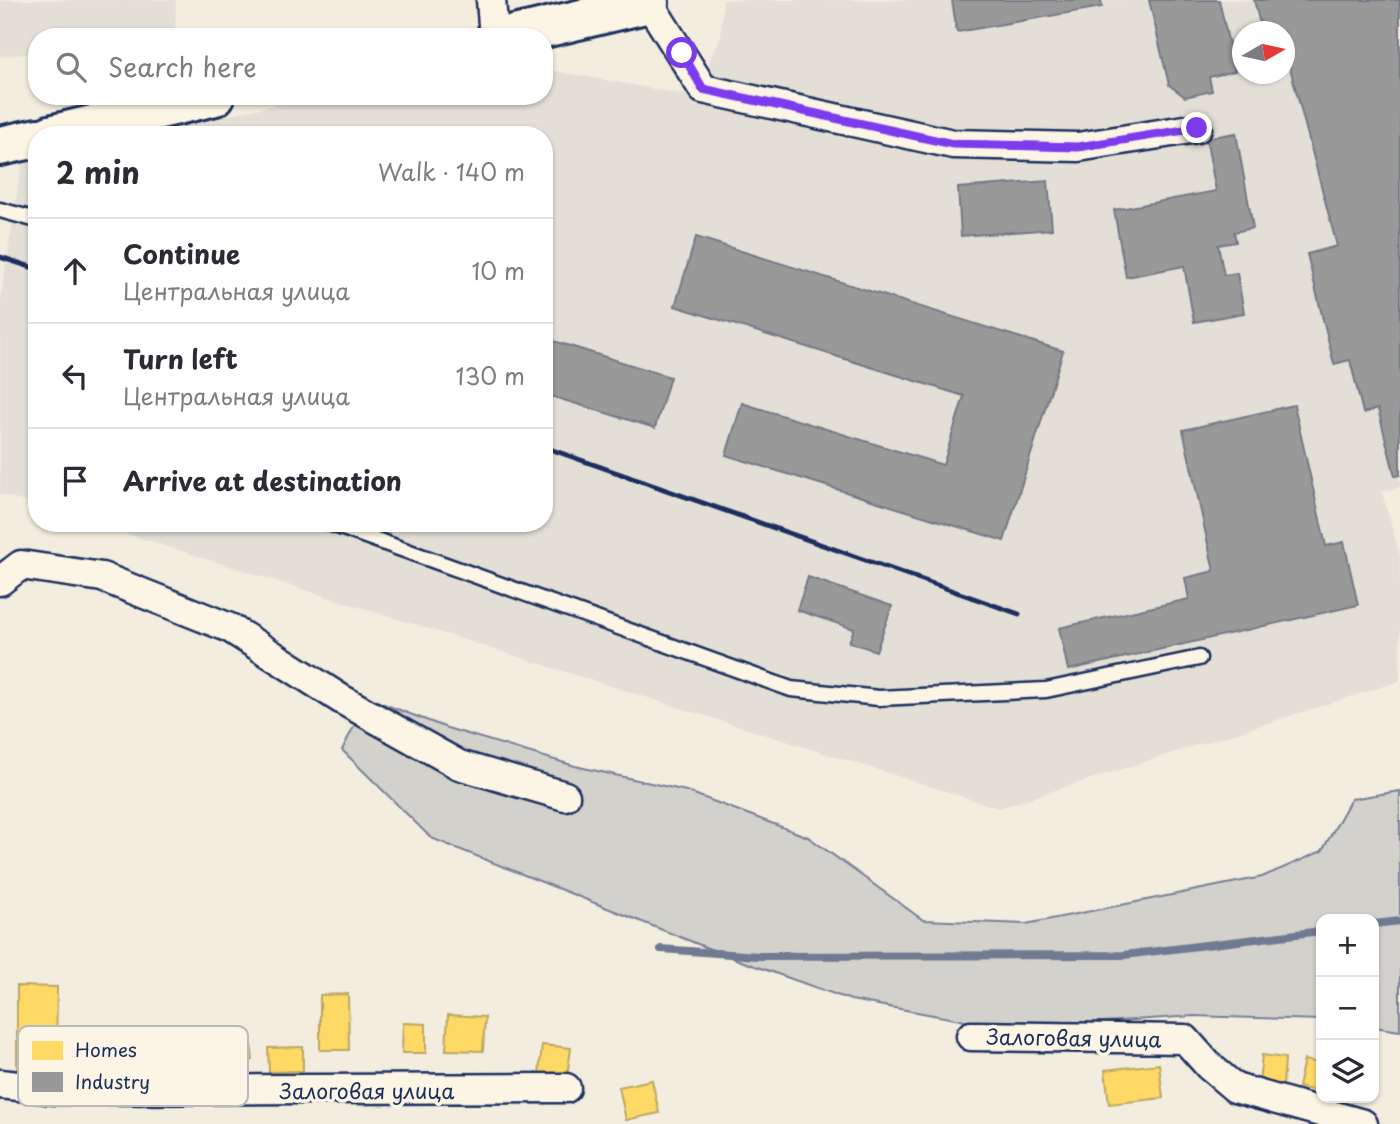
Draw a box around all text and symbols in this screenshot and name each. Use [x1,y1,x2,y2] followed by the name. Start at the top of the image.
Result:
[1232,21,1295,84] north arrow
[28,28,553,105] search box
[666,37,697,68] route start
[108,47,257,86] text: Search here
[52,48,90,86] icon: search
[1181,112,1212,143] route end
[56,149,140,194] text: 2 min
[378,154,525,189] text: Walk · 140 m
[123,234,240,273] text: Continue
[56,252,94,290] icon: ahead
[471,253,525,288] text: 10 m
[123,273,350,308] text: Центральная улица
[123,339,238,378] text: Turn left
[56,357,94,395] icon: left
[455,358,525,393] text: 130 m
[123,378,350,413] text: Центральная улица
[123,461,402,500] text: Arrive at destination
[56,462,94,500] icon: arrive
[1316,914,1379,1103] map controls
[1316,914,1379,977] button: +
[1316,977,1379,1040] button: −
[985,1019,1162,1055] street label: Залоговая улица
[18,1026,248,1106] legend
[75,1035,137,1063] text: Homes
[1316,1040,1379,1103] button: layers
[75,1067,150,1095] text: Industry
[279,1074,455,1106] street label: Залоговая улица

